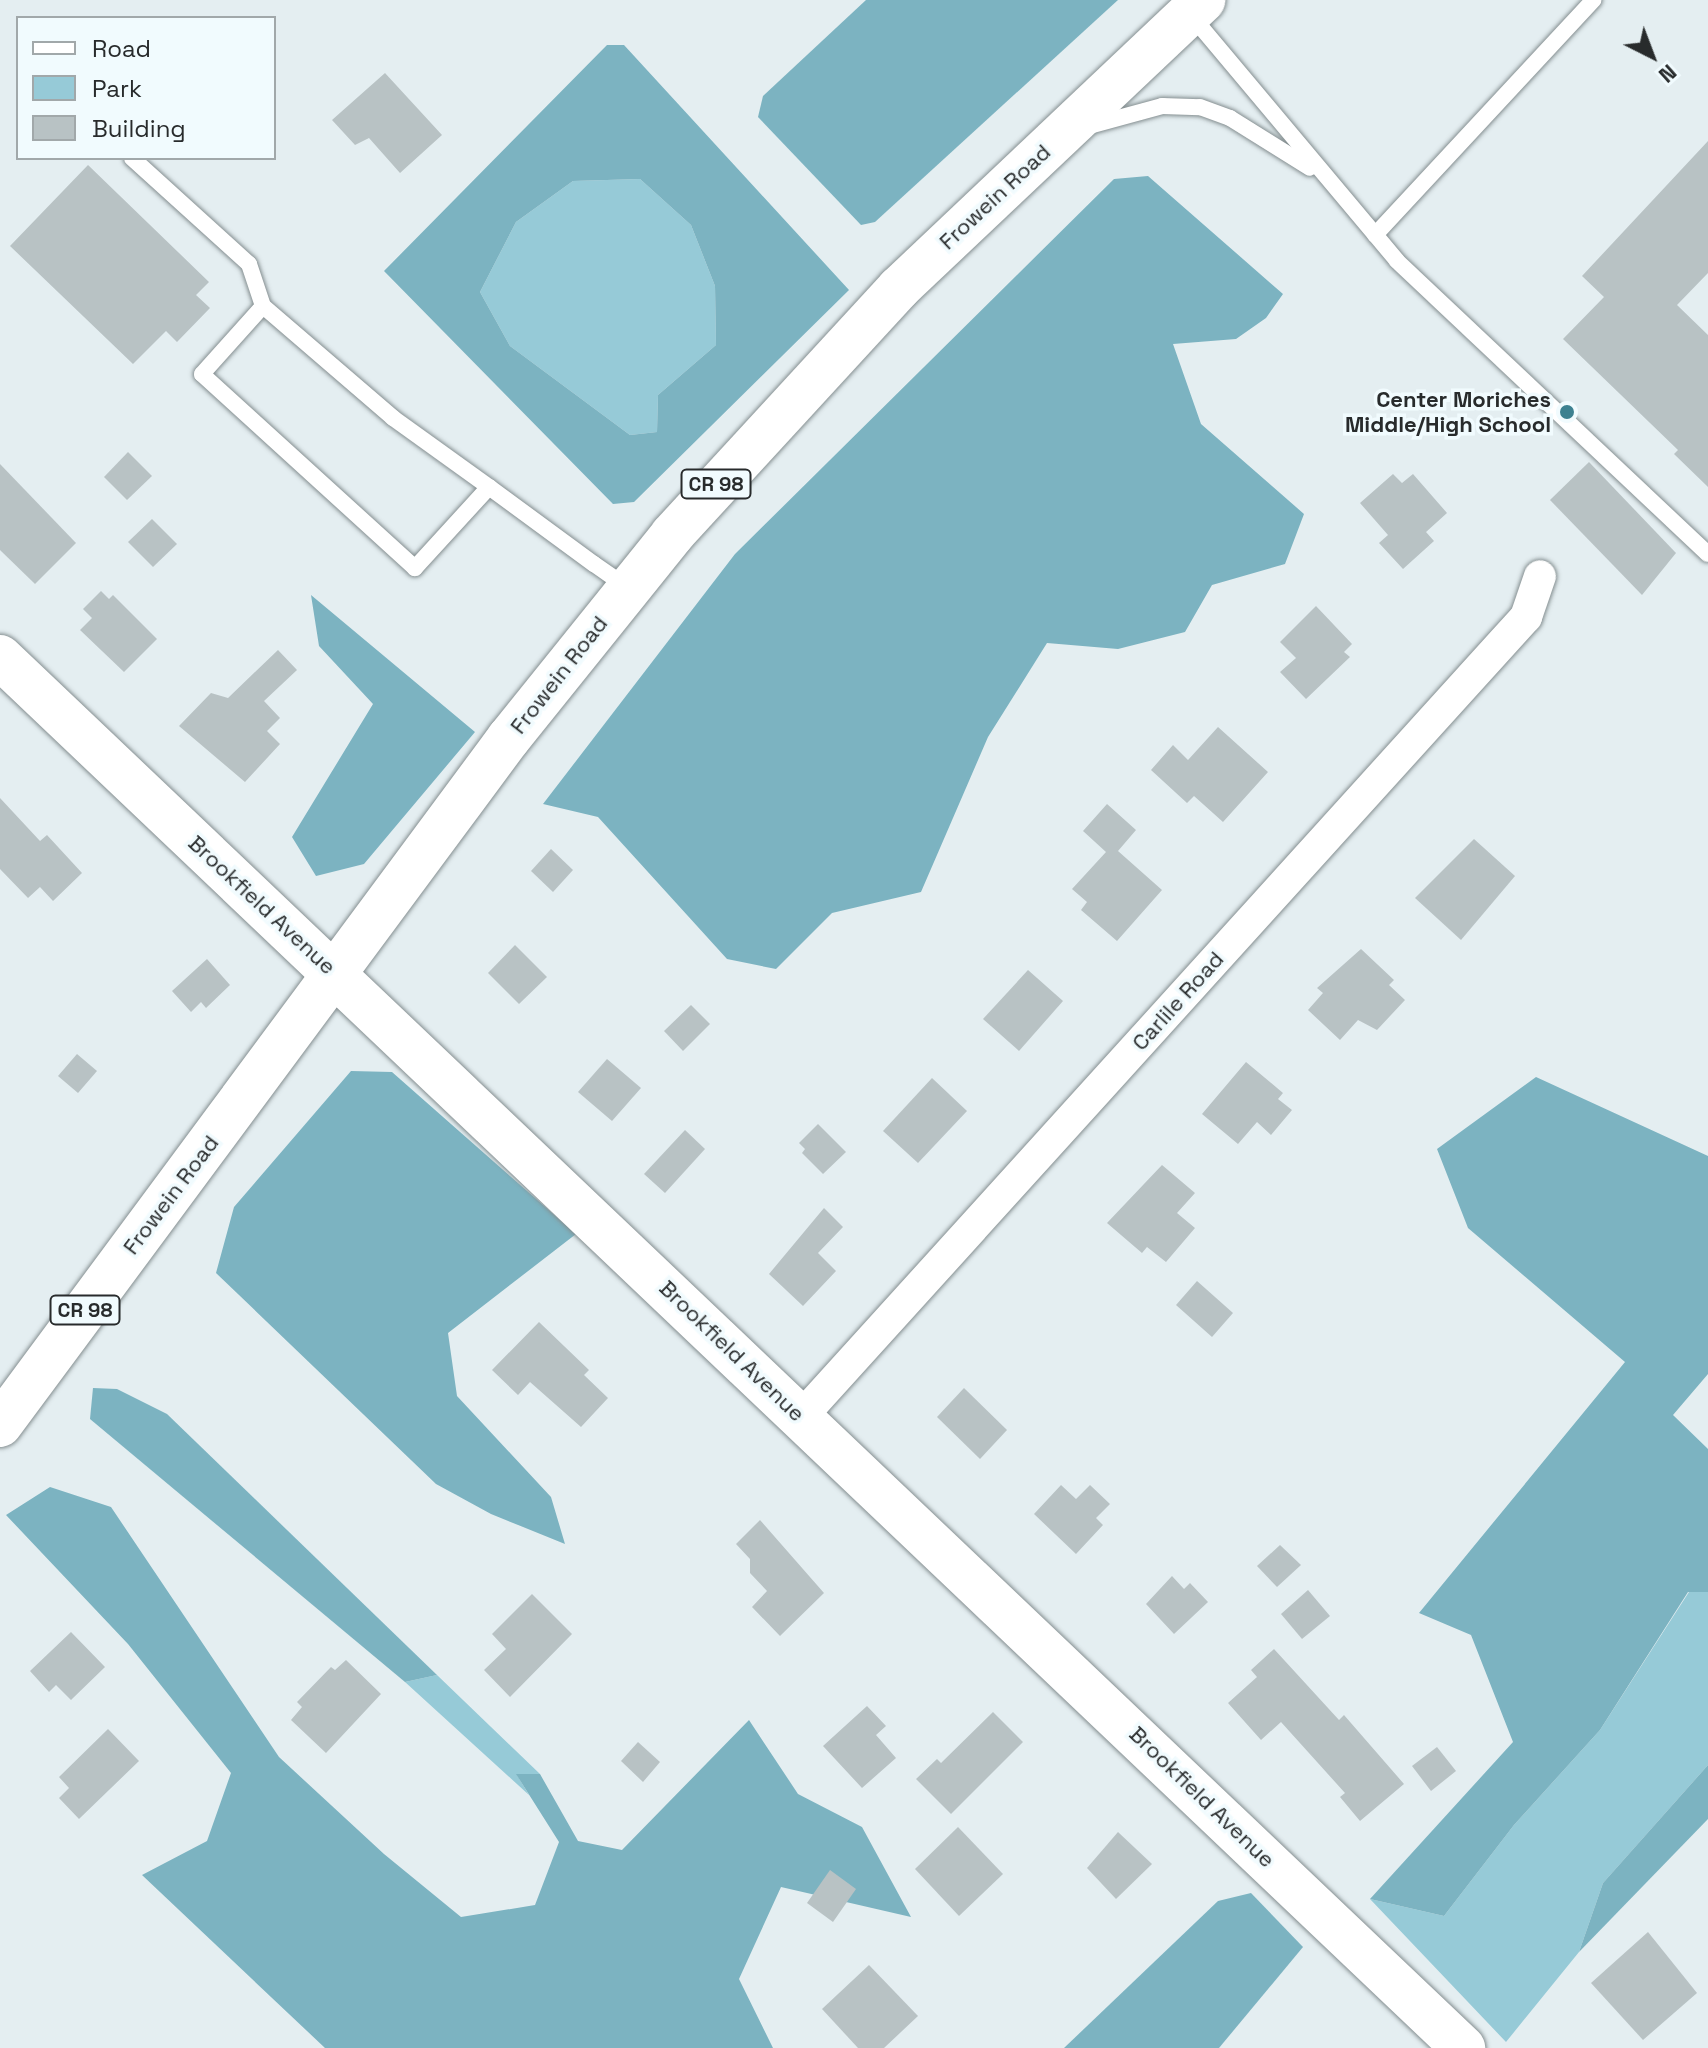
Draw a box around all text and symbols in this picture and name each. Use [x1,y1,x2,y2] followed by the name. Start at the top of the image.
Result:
[16,16,276,160] legend
[1612,16,1692,96] north arrow
[92,33,151,64] text: Road
[1653,58,1683,89] text: N
[92,73,142,104] text: Park
[92,113,186,144] text: Building
[934,139,1056,255] street label: Frowein Road
[1345,386,1551,438] place label: Center Moriches Middle/High School
[1558,403,1576,421] marker: Center Moriches Middle/High School
[680,468,752,500] road number: CR 98
[505,611,613,739] street label: Frowein Road
[183,830,341,980] street label: Brookfield Avenue
[1127,946,1229,1056] street label: Carlile Road
[118,1130,224,1260] street label: Frowein Road
[654,1275,810,1427] street label: Brookfield Avenue
[49,1294,121,1326] road number: CR 98
[1124,1721,1280,1873] street label: Brookfield Avenue

